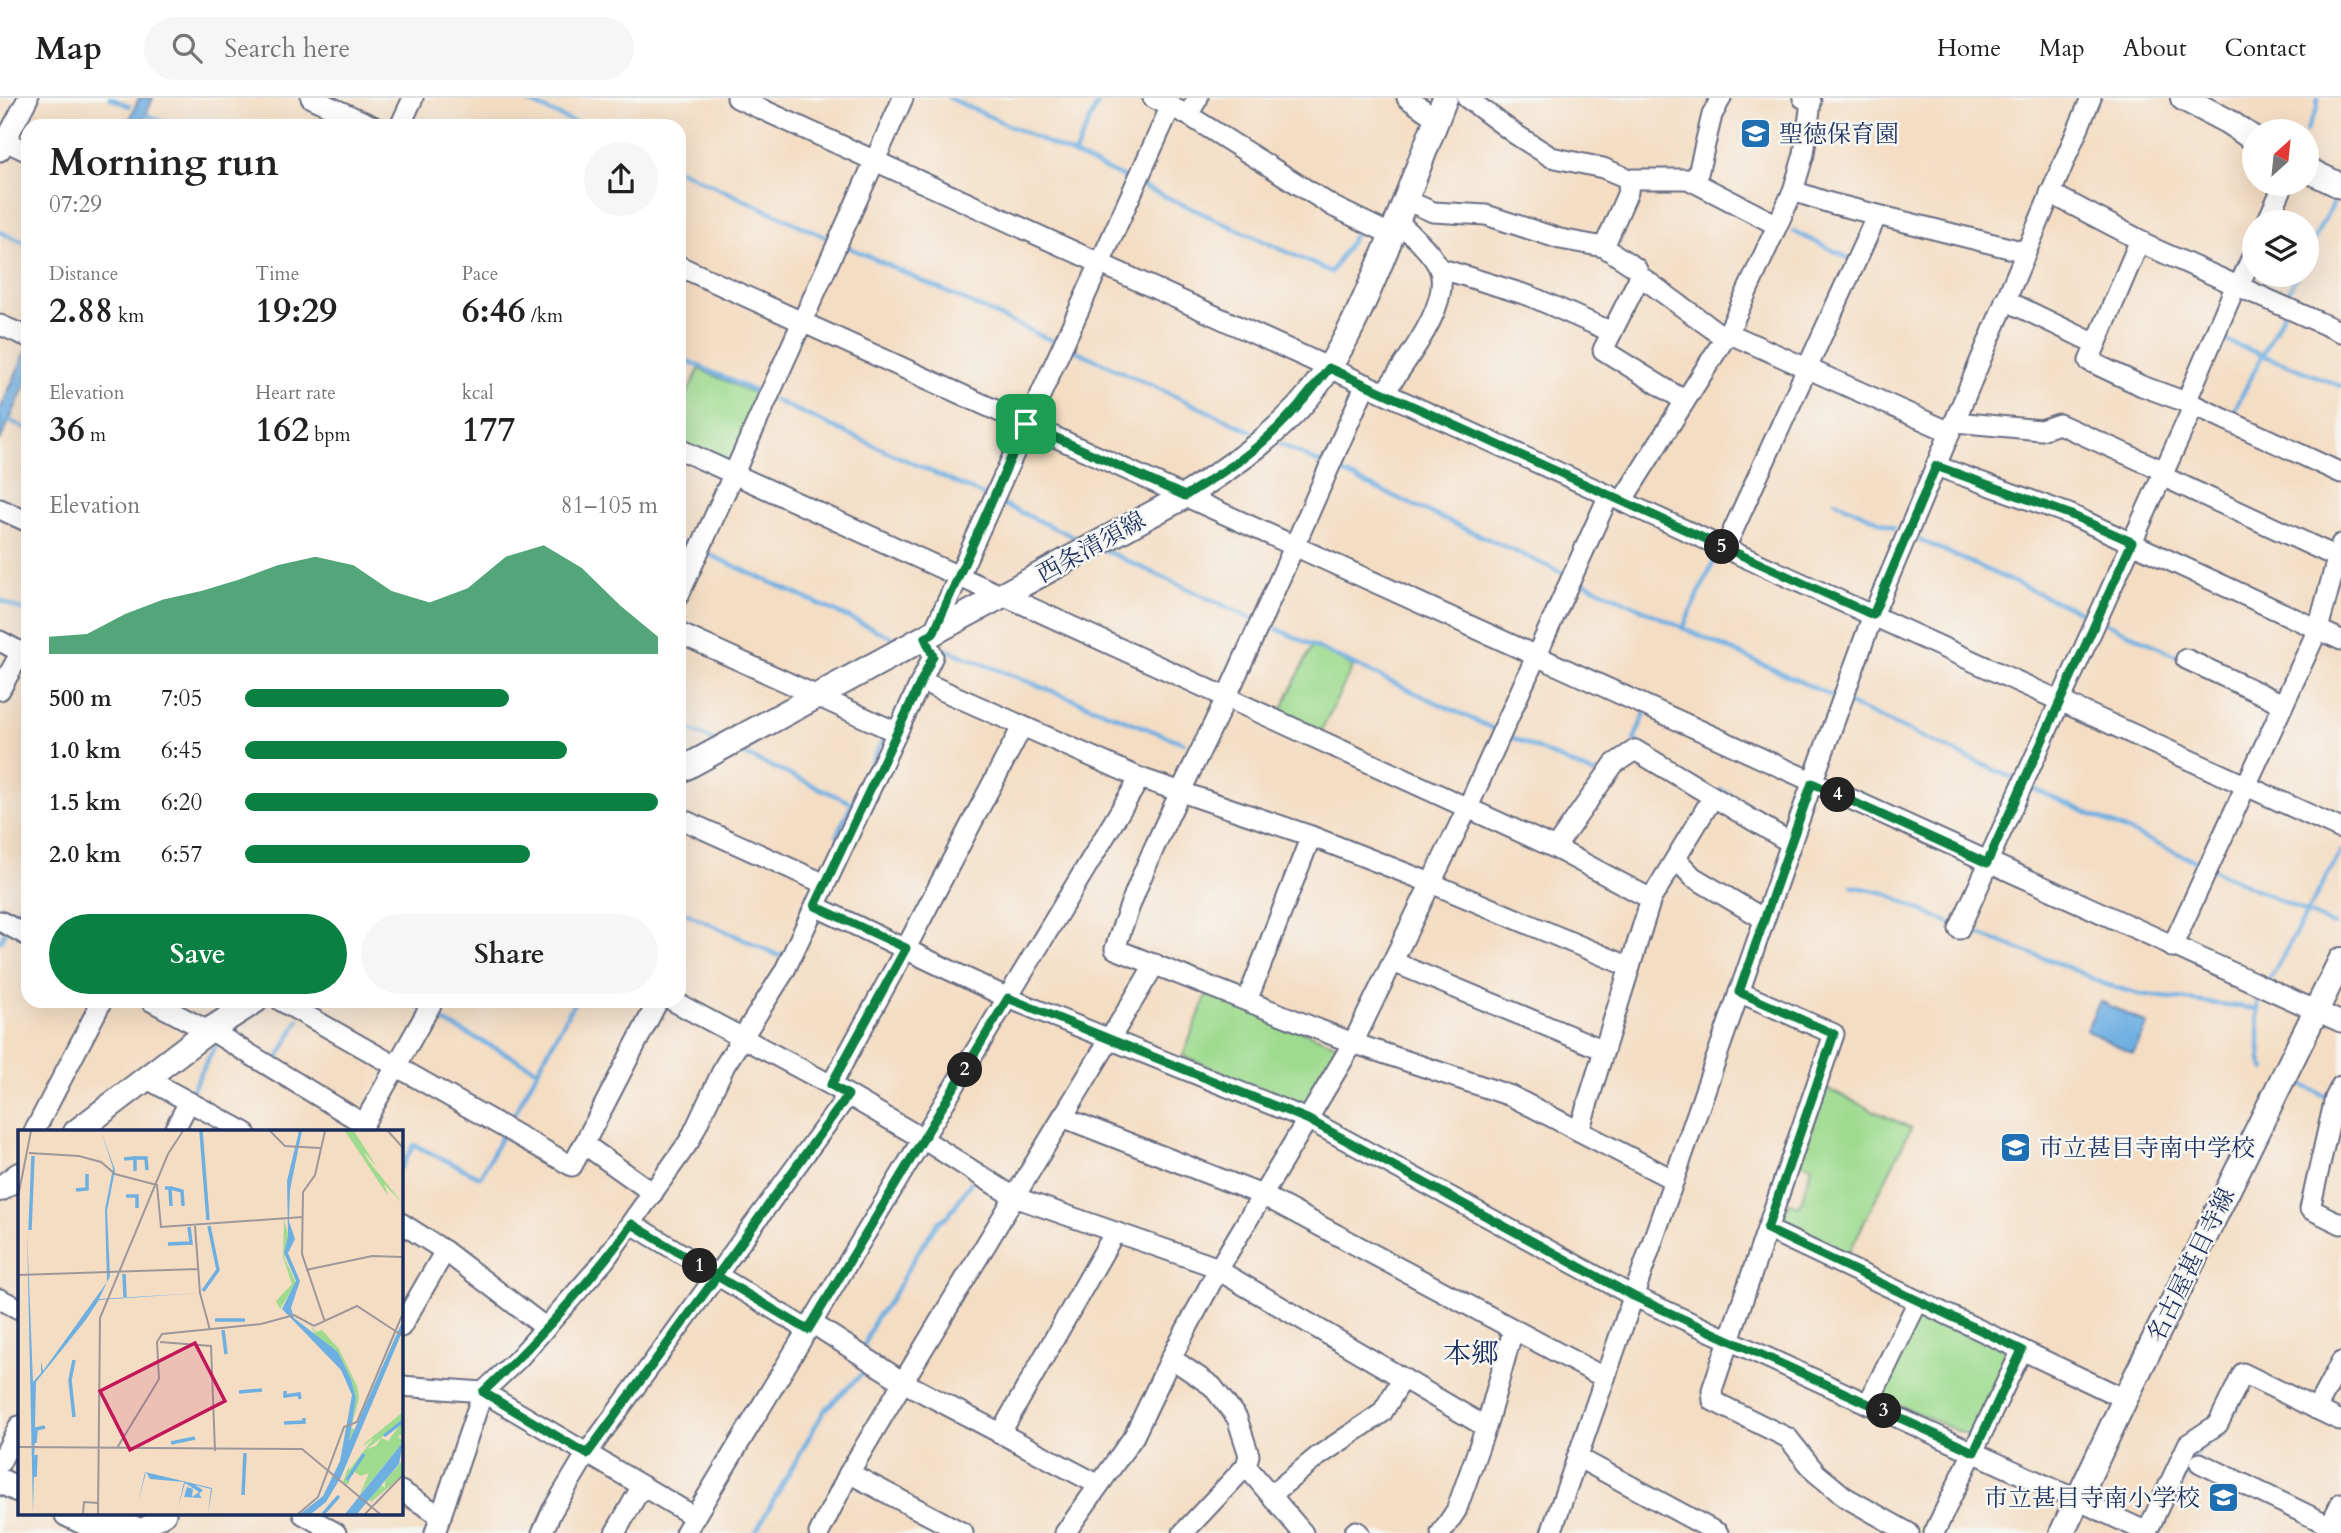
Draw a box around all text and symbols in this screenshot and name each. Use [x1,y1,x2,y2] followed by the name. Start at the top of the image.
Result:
[144,17,634,80] search box
[35,26,102,71] text: Map
[168,29,206,67] icon: search
[224,31,350,66] text: Search here
[1937,32,2001,65] text: Home
[2039,32,2085,65] text: Map
[2123,32,2187,65] text: About
[2225,32,2306,65] text: Contact
[1739,117,1773,151] school or university icon: 聖徳保育園
[1779,118,1899,151] place label: 聖徳保育園
[2242,119,2319,196] north arrow
[2242,119,2319,287] map controls
[49,137,279,189] text: Morning run
[584,142,658,216] button: share
[49,189,102,220] text: 07:29
[2242,210,2319,287] button: layers
[49,261,118,287] text: Distance
[255,261,299,287] text: Time
[462,261,498,287] text: Pace
[49,287,113,335] text: 2.88
[255,287,337,335] text: 19:29
[462,287,526,335] text: 6:46
[113,303,144,329] text: km
[526,303,563,329] text: /km
[49,380,124,406] text: Elevation
[255,380,336,406] text: Heart rate
[462,380,494,406] text: kcal
[996,394,1056,454] pin
[1007,405,1045,443] icon: arrive
[49,406,85,454] text: 36
[255,406,309,454] text: 162
[462,406,515,454] text: 177
[85,422,106,448] text: m
[309,422,351,448] text: bpm
[49,490,140,521] text: Elevation
[561,490,658,521] text: 81–105 m
[1031,504,1152,591] street label: 西条清須線
[1704,530,1740,564] pin: 5
[1717,533,1726,559] text: 5
[49,683,112,714] text: 500 m
[161,683,202,714] text: 7:05
[49,735,121,766] text: 1.0 km
[161,735,202,766] text: 6:45
[1820,778,1856,812] pin: 4
[1833,781,1842,807] text: 4
[49,787,121,818] text: 1.5 km
[161,787,202,818] text: 6:20
[49,839,121,870] text: 2.0 km
[161,839,202,870] text: 6:57
[49,914,347,994] button: Save
[361,914,658,994] button: Share
[948,1052,982,1088] pin: 2
[960,1056,969,1082] text: 2
[18,1130,402,1516] inset map
[1999,1131,2033,1165] school or university icon: 市立甚目寺南中学校
[2039,1132,2255,1165] place label: 市立甚目寺南中学校
[2140,1182,2243,1348] street label: 名古屋甚目寺線
[682,1248,718,1284] pin: 1
[695,1252,704,1278] text: 1
[1443,1335,1499,1373] district label: 本郷
[1867,1394,1902,1428] pin: 3
[1879,1397,1888,1423] text: 3
[2206,1481,2240,1515] school or university icon: 市立甚目寺南小学校
[1984,1482,2200,1515] place label: 市立甚目寺南小学校

